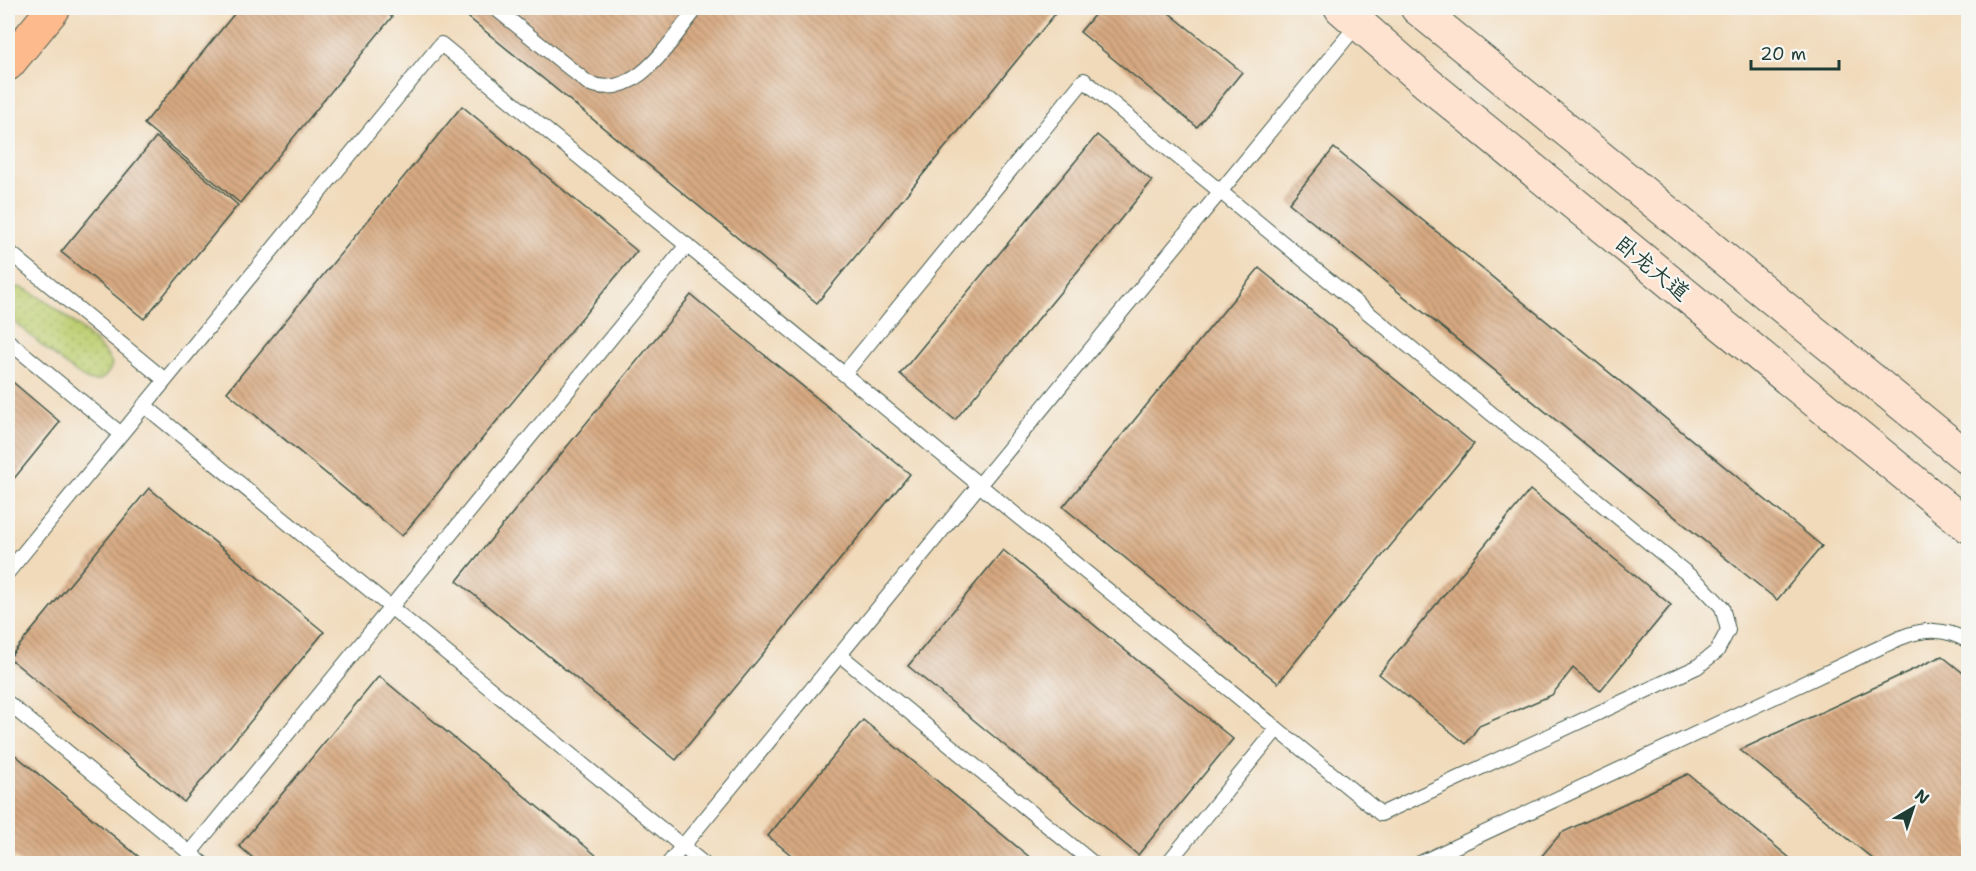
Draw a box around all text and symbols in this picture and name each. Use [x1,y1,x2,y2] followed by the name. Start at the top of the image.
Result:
[1751,33,1840,71] scale bar
[1760,42,1806,66] text: 20 m
[1609,229,1696,307] street label: 卧龙大道
[1883,778,1943,838] north arrow
[1911,785,1934,809] text: N

